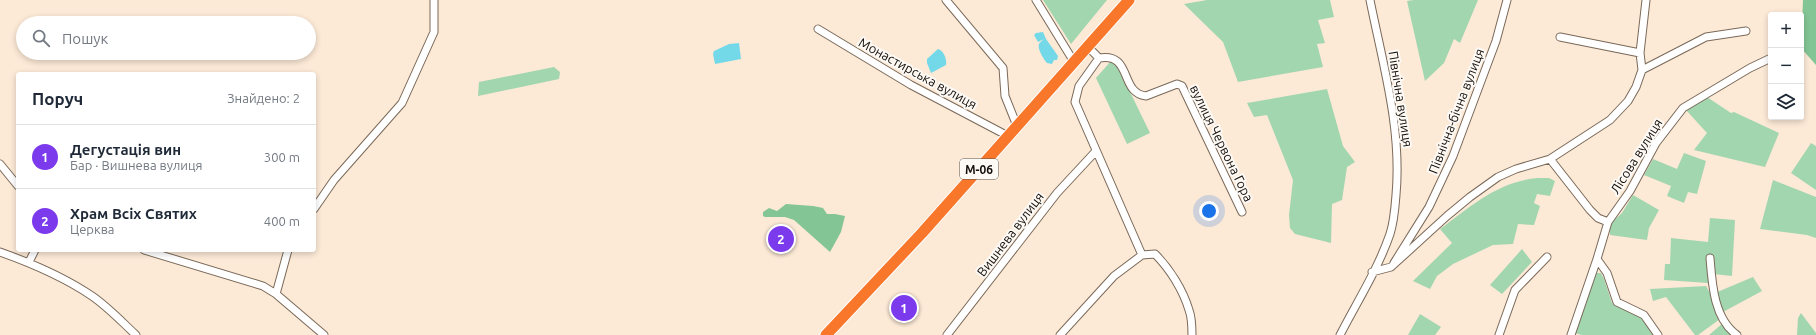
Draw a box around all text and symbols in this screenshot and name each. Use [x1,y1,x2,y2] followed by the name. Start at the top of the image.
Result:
[1768,12,1804,120] map controls
[1768,12,1804,48] button: +
[16,16,316,60] search box
[30,27,52,49] icon: search
[62,30,108,47] text: Пошук
[857,35,979,111] street label: Монастирська вулиця
[1426,46,1486,176] street label: Північна-бічна вулиця
[1768,48,1804,84] button: −
[1386,50,1416,148] street label: Північна вулиця
[1188,82,1256,204] street label: вулиця Червона Гора
[1768,84,1804,120] button: layers
[32,89,83,108] text: Поруч
[227,91,300,105] text: Знайдено: 2
[1607,116,1665,196] street label: Лісова вулиця
[70,141,181,158] text: Дегустація вин
[41,150,49,164] text: 1
[264,150,300,164] text: 300 m
[70,158,203,172] text: Бар · Вишнева вулиця
[960,159,998,179] road number: М-06
[974,189,1046,279] street label: Вишнева вулиця
[1199,201,1219,221] your location
[70,205,197,222] text: Храм Всіх Святих
[41,214,49,228] text: 2
[264,214,300,228] text: 400 m
[70,222,115,236] text: Церква
[768,224,794,254] pin: 2
[891,293,917,323] pin: 1

